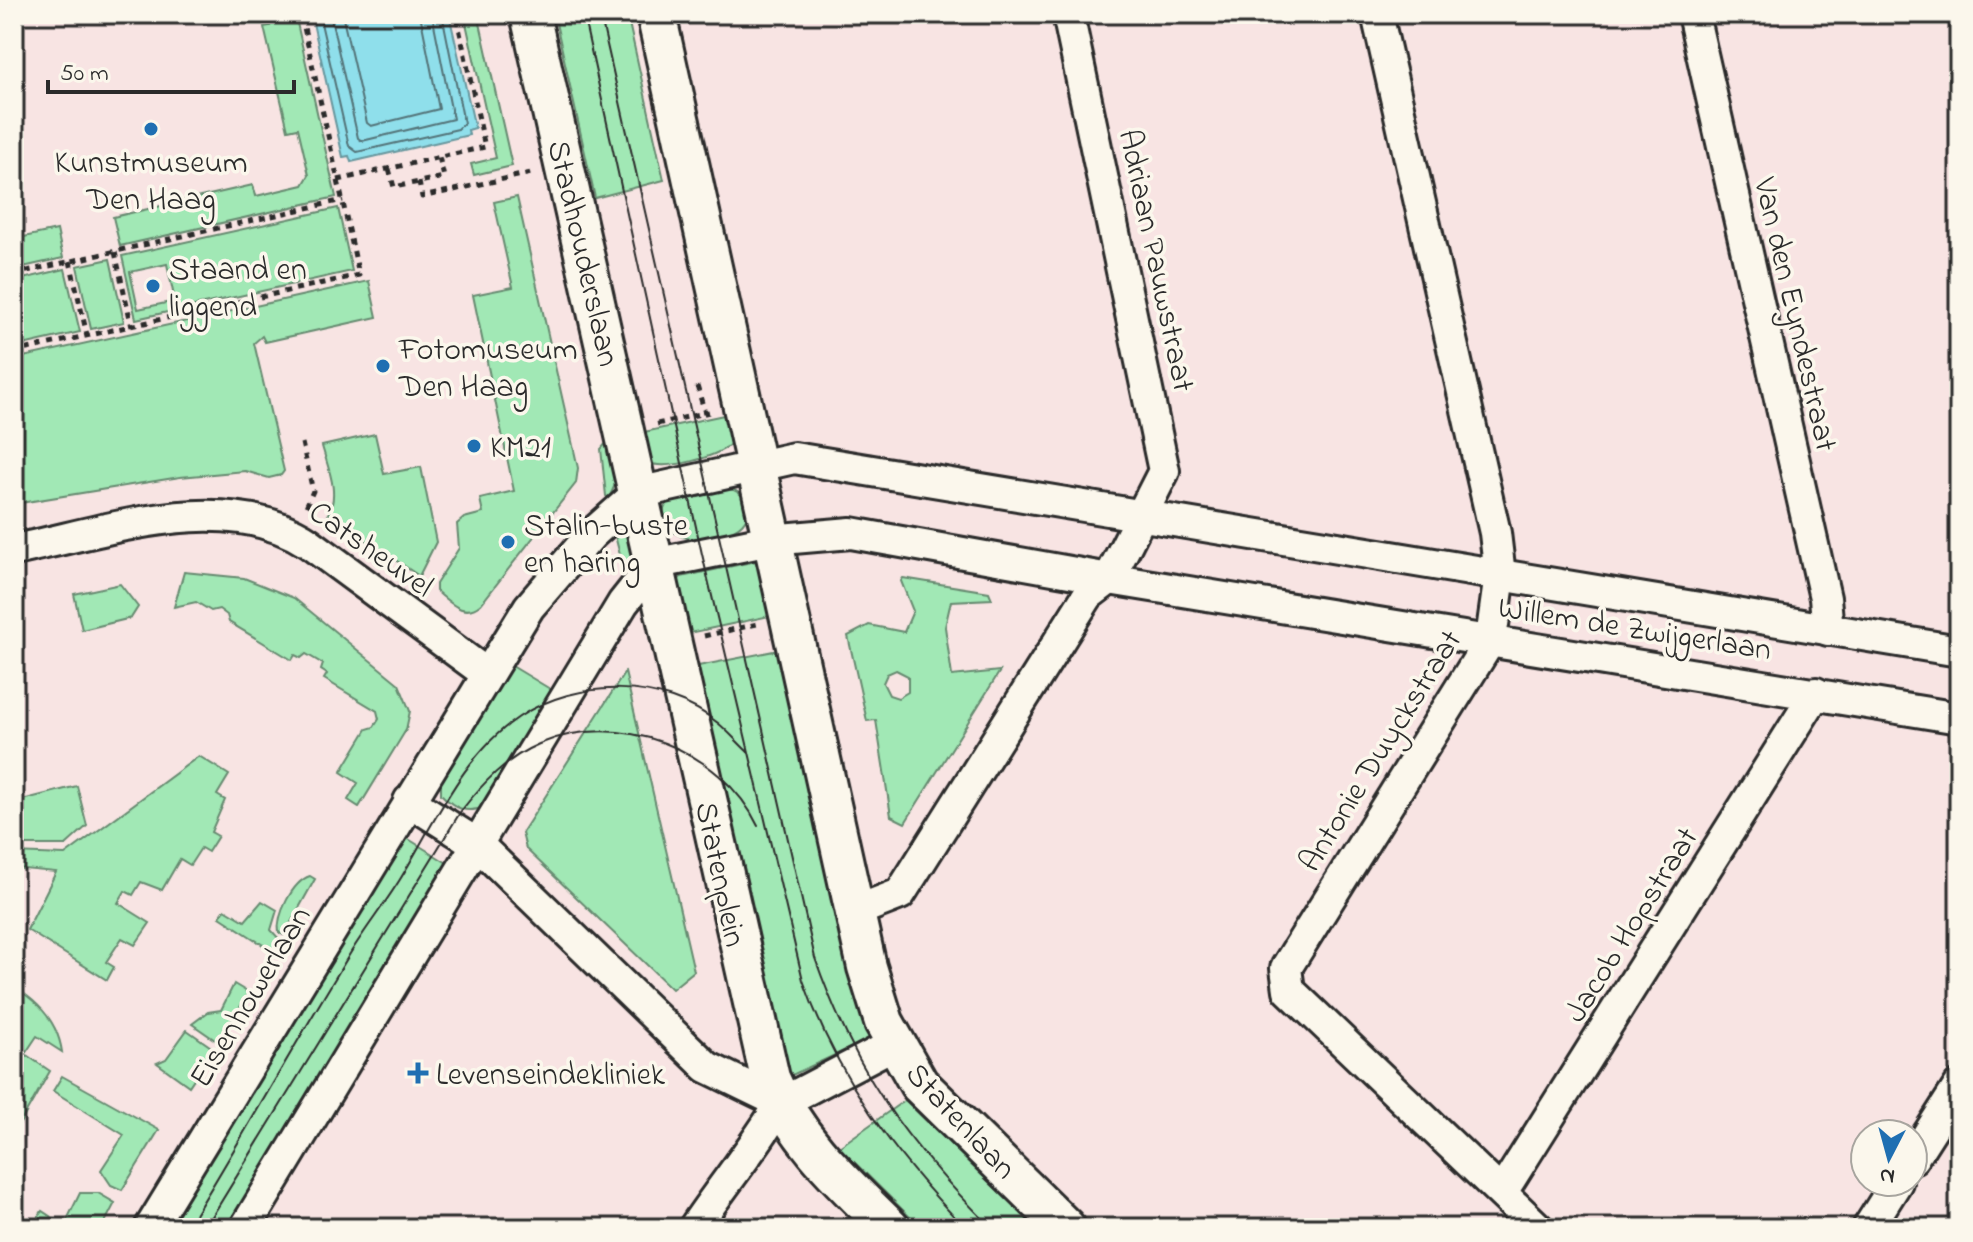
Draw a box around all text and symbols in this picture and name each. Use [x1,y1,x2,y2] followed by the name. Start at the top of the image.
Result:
[48,44,294,94] scale bar
[60,57,109,92] text: 50 m
[142,120,160,138] marker: Kunstmuseum Den Haag
[1104,125,1205,396] street label: Adriaan Pauwstraat
[533,136,630,372] street label: Stadhouderslaan
[54,141,248,225] place label: Kunstmuseum Den Haag
[1739,172,1848,457] street label: Van den Eyndestraat
[169,248,307,332] place label: Staand en liggend
[144,277,162,295] marker: Staand en liggend
[398,328,578,412] place label: Fotomuseum Den Haag
[374,357,392,375] marker: Fotomuseum Den Haag
[490,426,551,473] place label: KM21
[465,437,483,455] marker: KM21
[298,491,442,611] street label: Catsheuvel
[524,504,689,588] place label: Stalin-buste en haring
[499,533,517,551] marker: Stalin-buste en haring
[1494,586,1774,675] street label: Willem de Zwijgerlaan
[1288,621,1476,882] street label: Antonie Duyckstraat
[680,798,757,952] street label: Statenplein
[1554,819,1712,1033] street label: Jacob Hopstraat
[179,898,325,1097] street label: Eisenhowerlaan
[436,1053,666,1100] place label: Levenseindekliniek
[893,1053,1026,1191] street label: Statenlaan
[407,1062,429,1084] marker: Levenseindekliniek
[1849,1118,1929,1198] north arrow
[1878,1158,1896,1192] text: N

